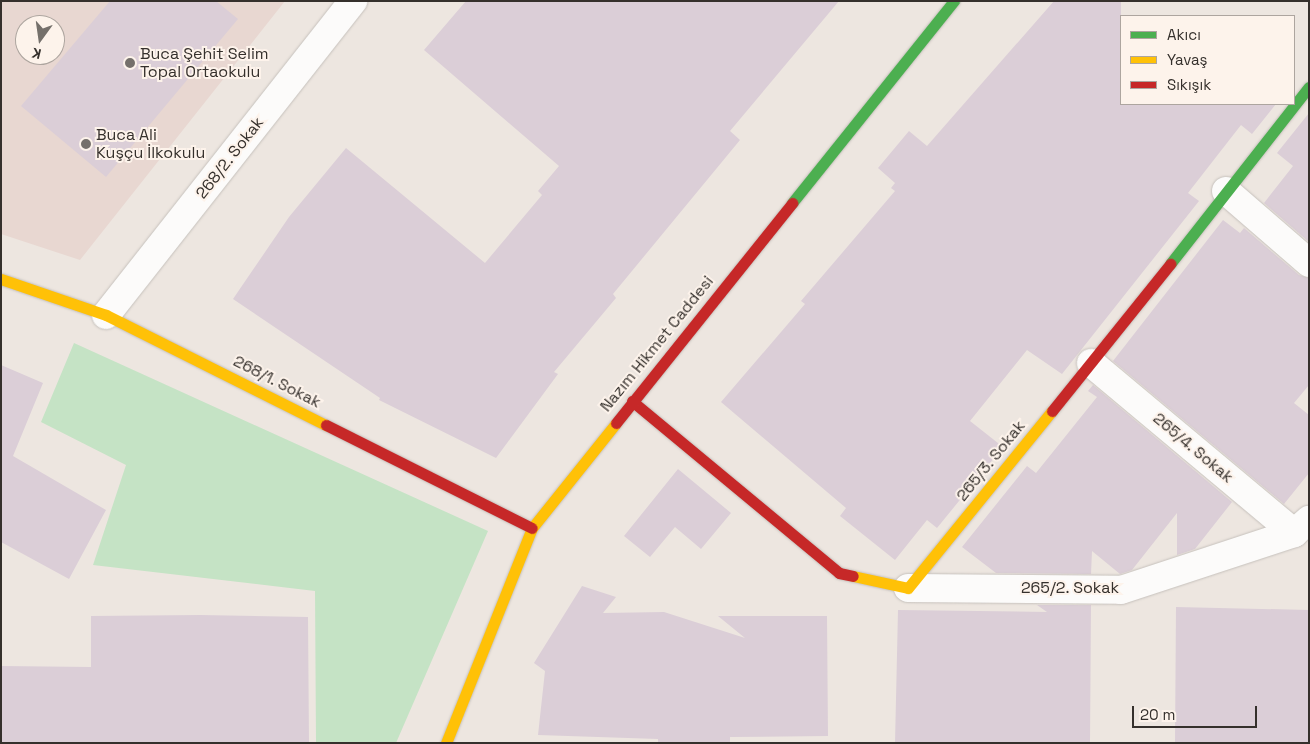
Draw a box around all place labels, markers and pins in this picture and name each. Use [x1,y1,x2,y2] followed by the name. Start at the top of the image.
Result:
[140,44,269,82] place label: Buca Şehit Selim Topal Ortaokulu
[124,57,136,69] marker: Buca Şehit Selim Topal Ortaokulu
[96,125,205,163] place label: Buca Ali Kuşçu İlkokulu
[80,138,92,150] marker: Buca Ali Kuşçu İlkokulu

